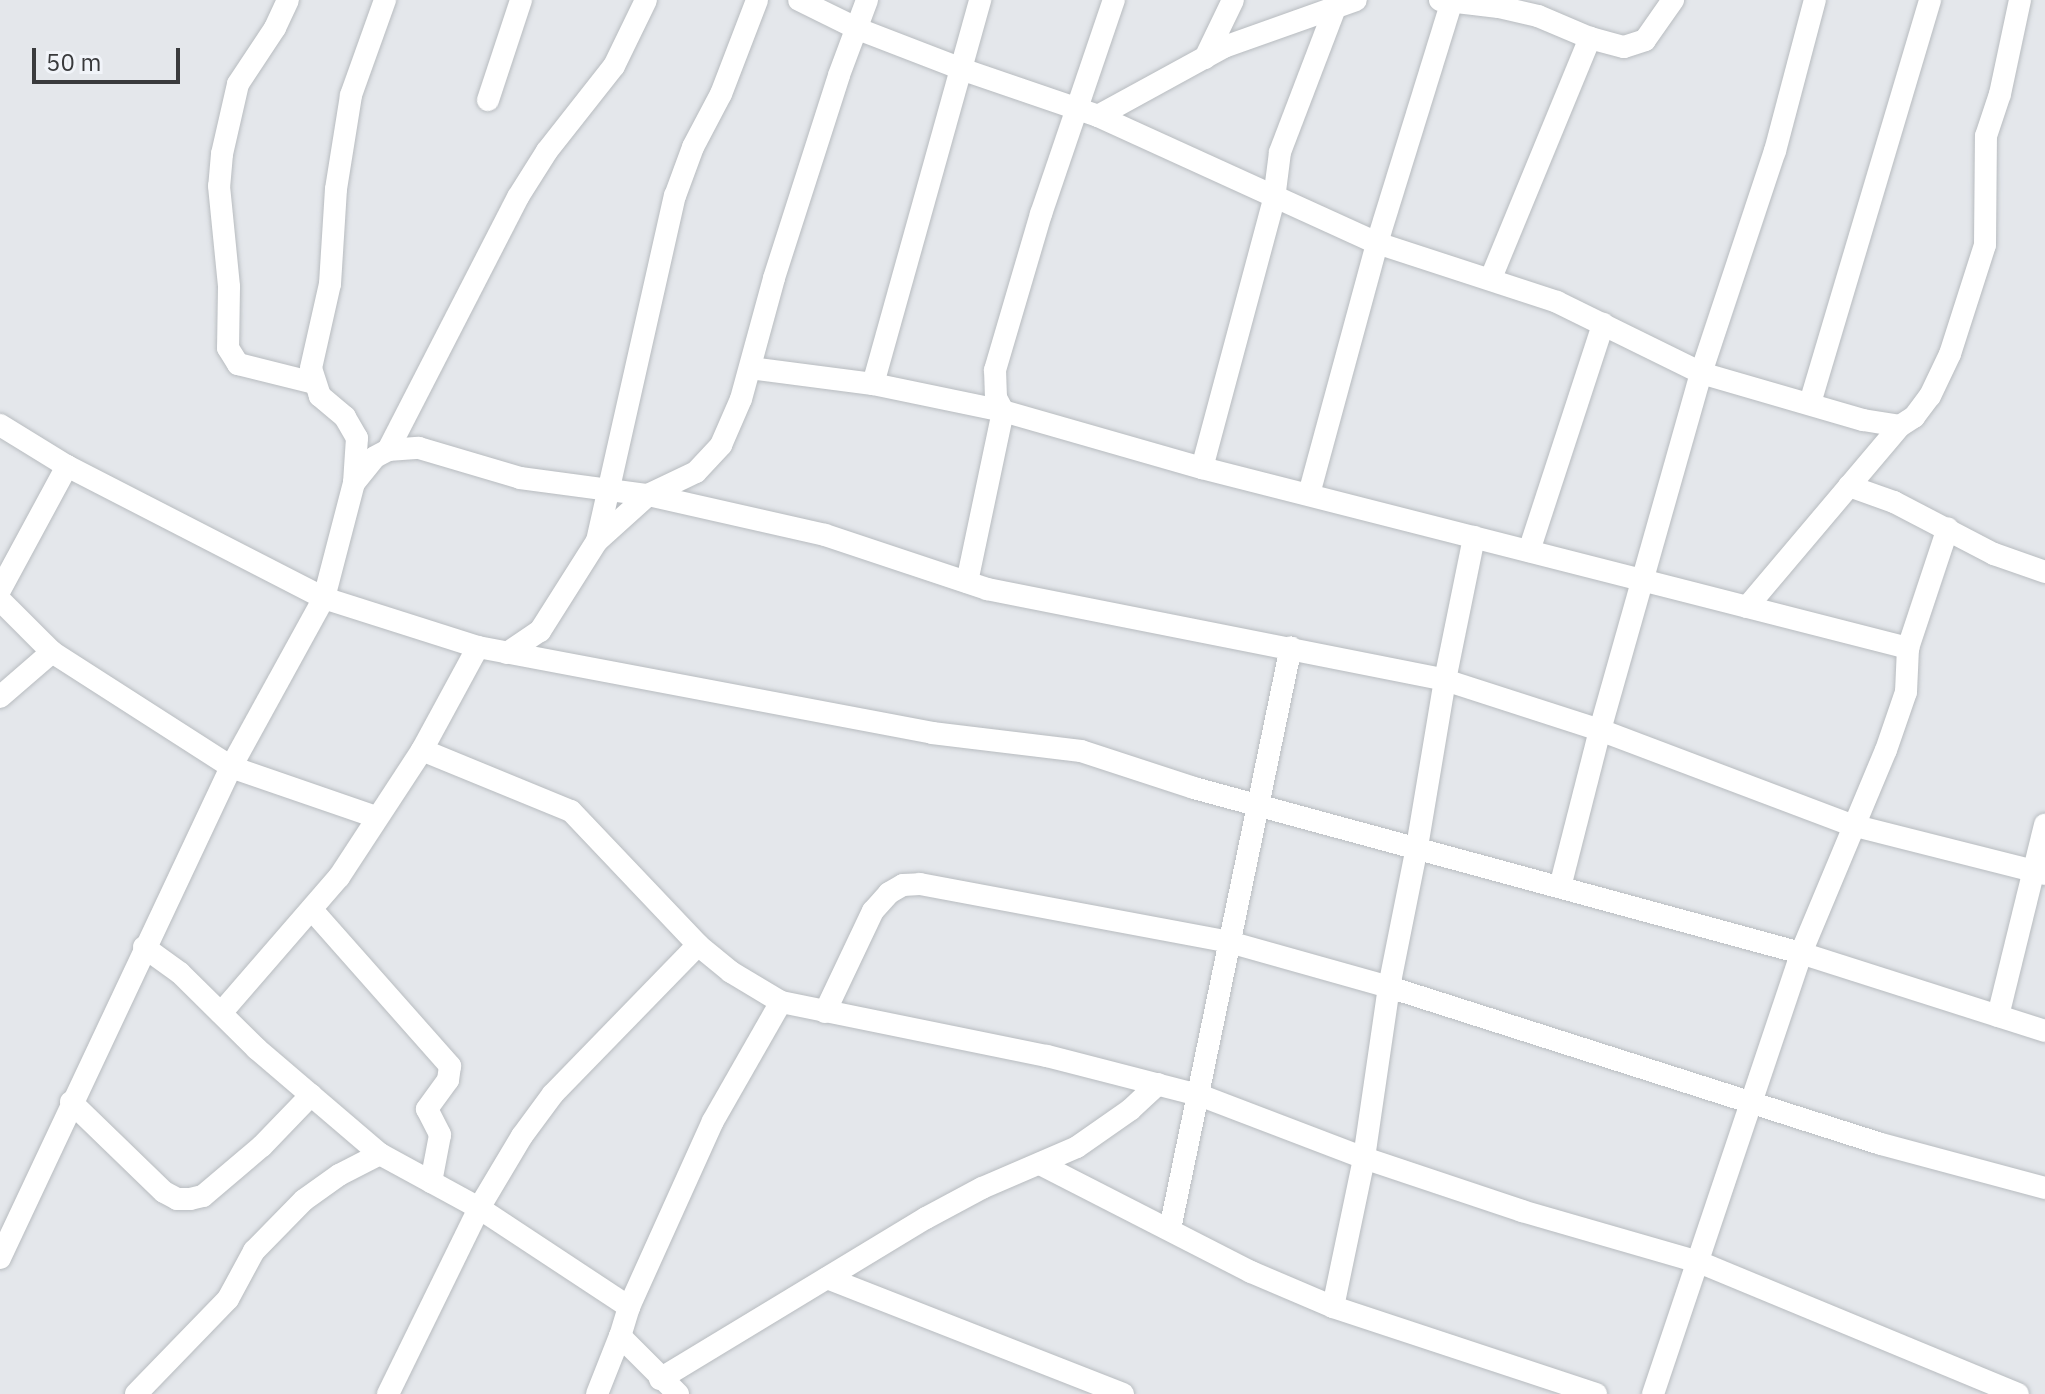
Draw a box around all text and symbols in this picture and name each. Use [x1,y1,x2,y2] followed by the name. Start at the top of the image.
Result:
[36,32,184,82] scale bar
[46,46,101,78] text: 50 m

